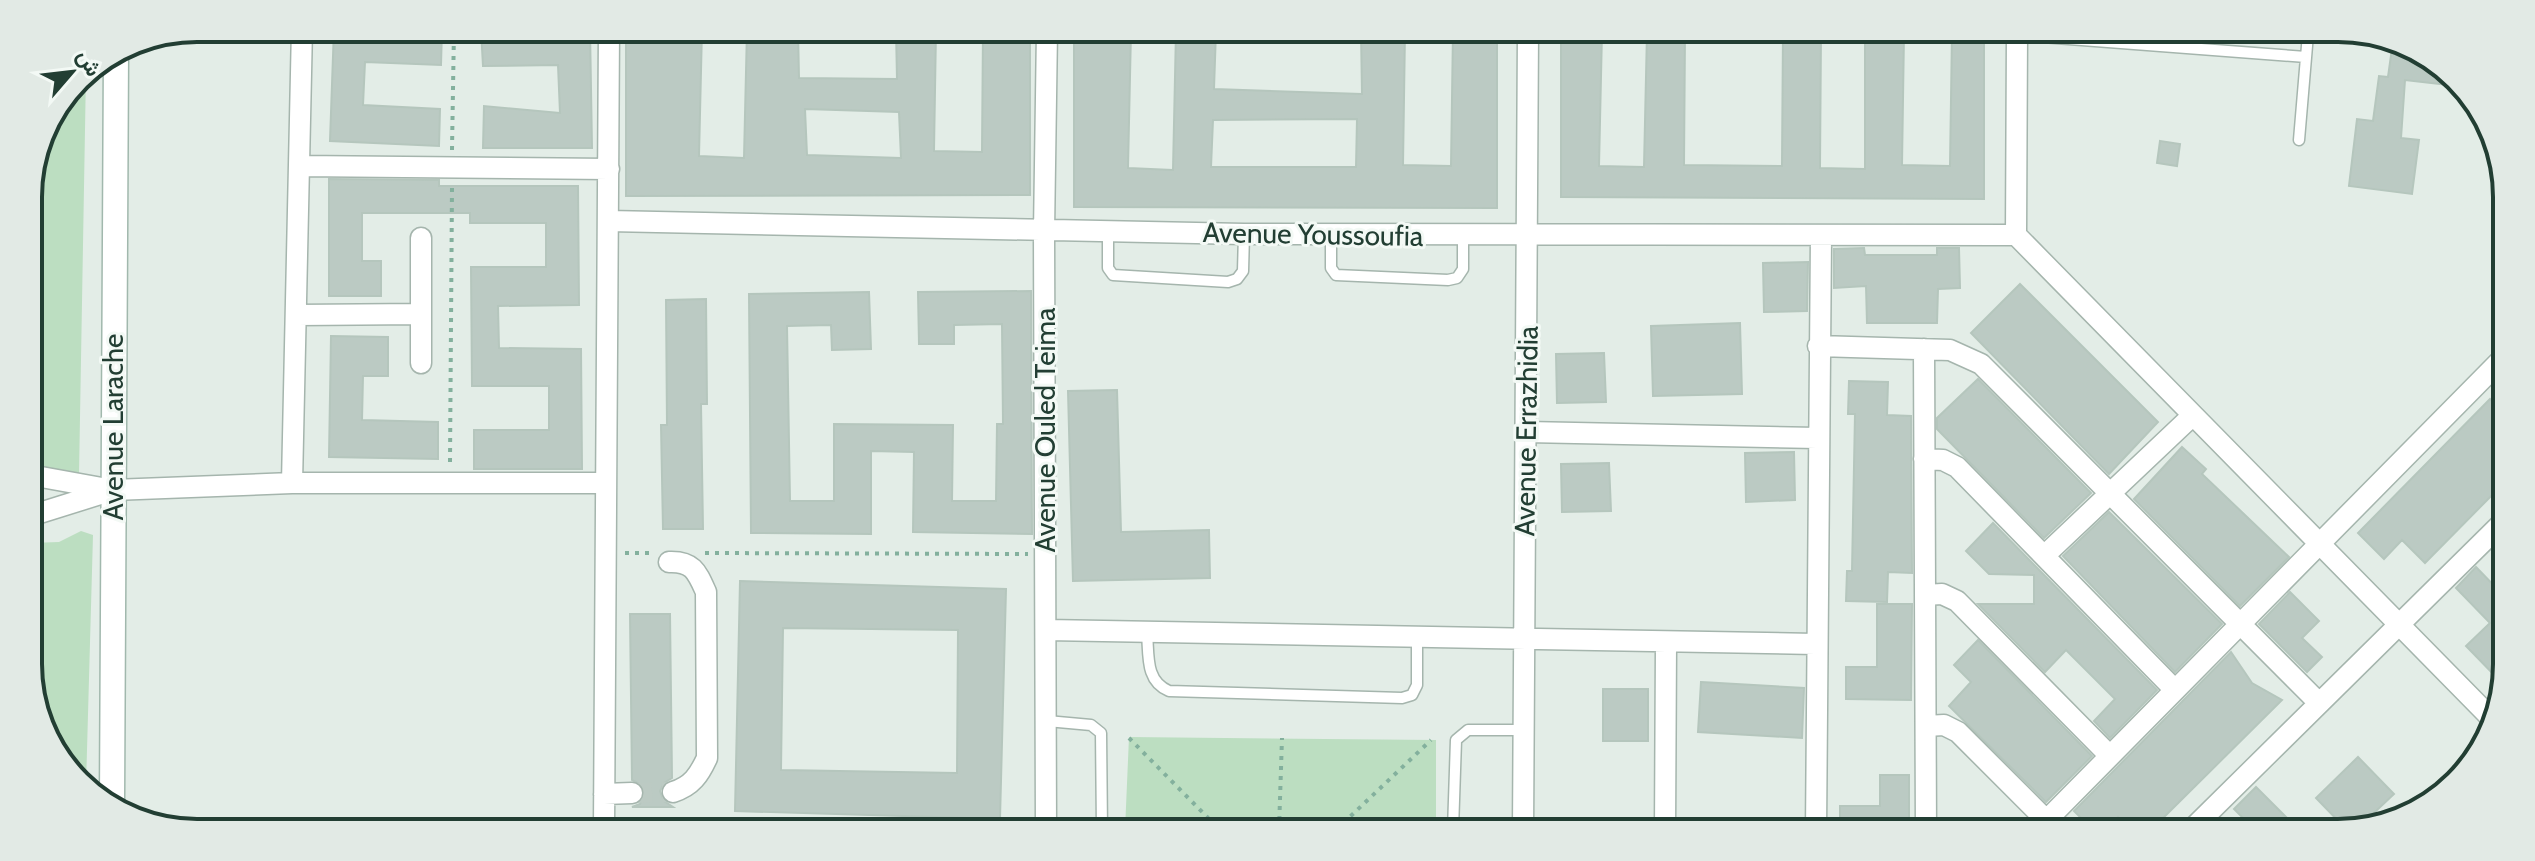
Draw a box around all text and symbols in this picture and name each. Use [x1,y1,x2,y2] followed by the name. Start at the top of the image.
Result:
[32,32,112,112] north arrow
[71,45,107,81] text: ش
[1202,215,1424,253] street label: Avenue Youssoufia
[1028,307,1062,552] street label: Avenue Ouled Teima
[1507,325,1545,537] street label: Avenue Errazhidia
[96,334,130,520] street label: Avenue Larache

